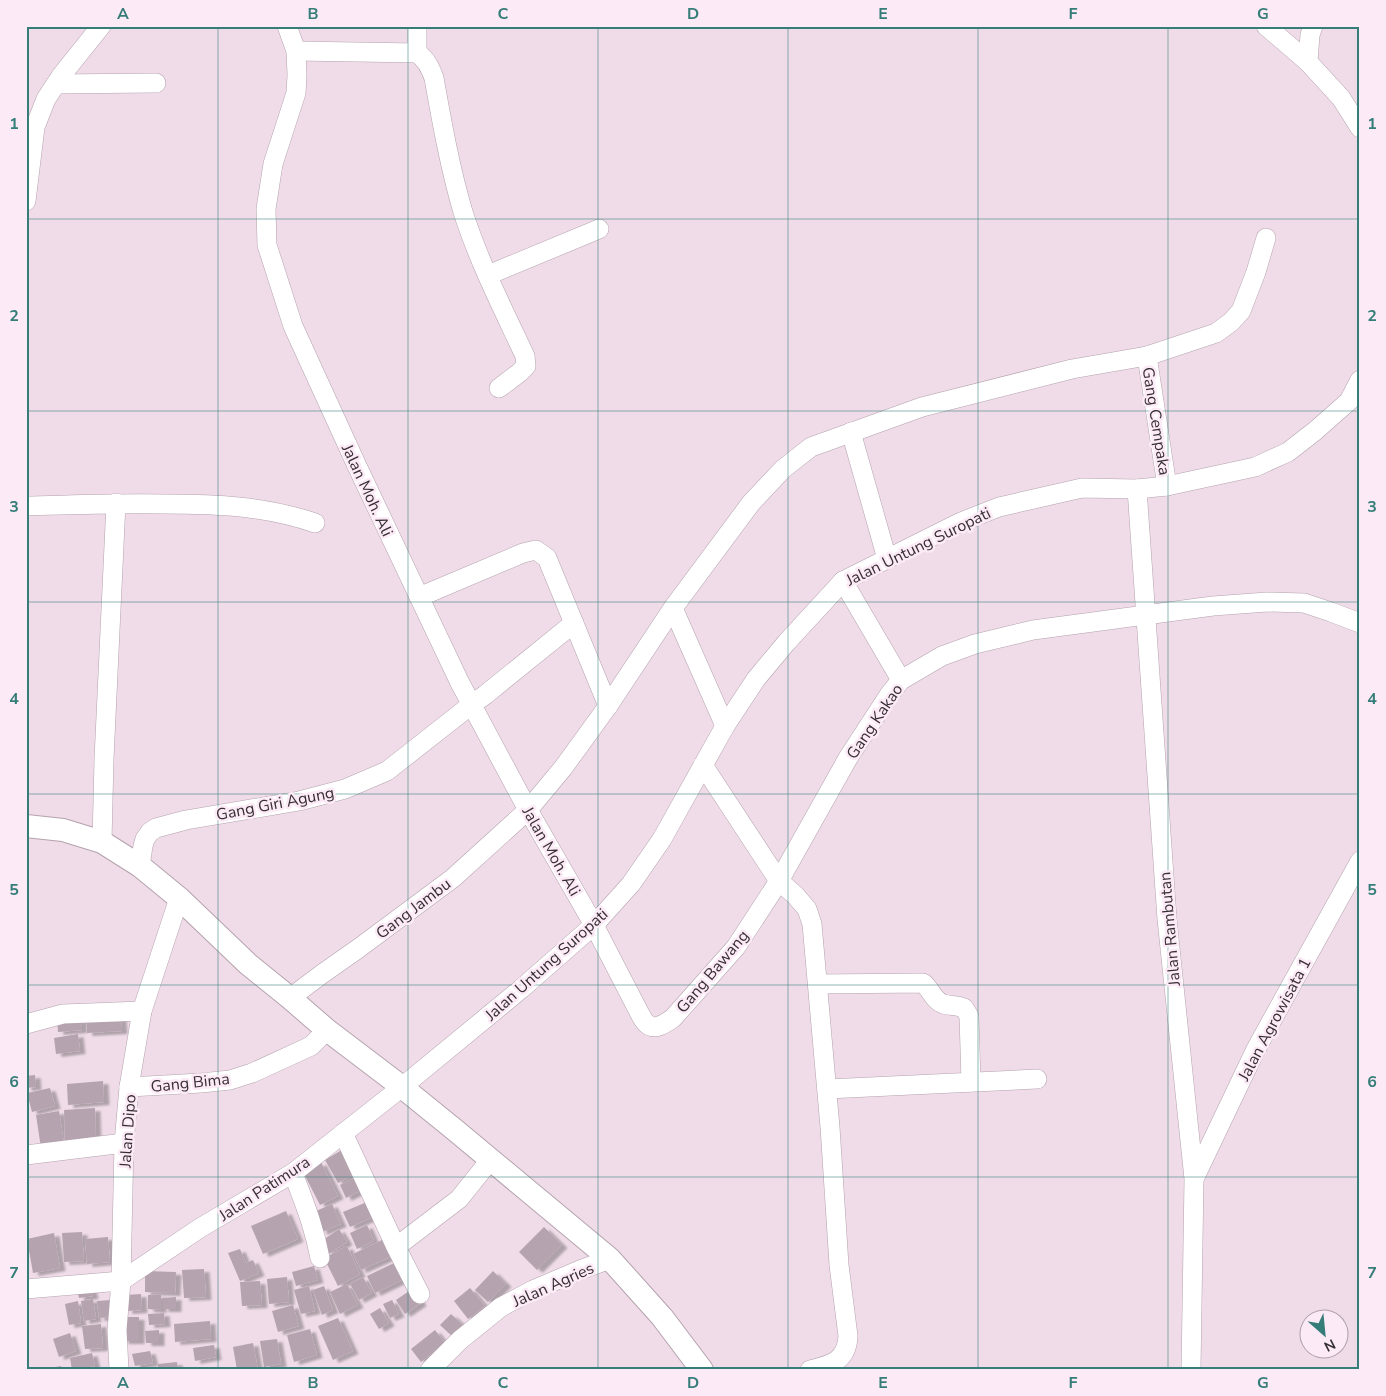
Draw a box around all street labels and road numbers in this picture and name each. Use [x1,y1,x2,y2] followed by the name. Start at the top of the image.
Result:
[1137,365,1175,477] street label: Gang Cempaka
[336,440,398,540] street label: Jalan Moh. Ali
[842,502,994,592] street label: Jalan Untung Suropati
[842,679,908,764] street label: Gang Kakao
[214,782,336,826] street label: Gang Giri Agung
[516,802,586,900] street label: Jalan Moh. Ali
[1154,871,1186,988] street label: Jalan Rambutan
[372,873,455,944] street label: Gang Jambu
[480,904,613,1027] street label: Jalan Untung Suropati
[672,925,754,1018] street label: Gang Bawang
[1233,954,1317,1086] street label: Jalan Agrowisata 1
[149,1068,231,1098] street label: Gang Bima
[114,1093,142,1170] street label: Jalan Dipo
[214,1151,314,1227] street label: Jalan Patimura
[508,1257,597,1313] street label: Jalan Agries

